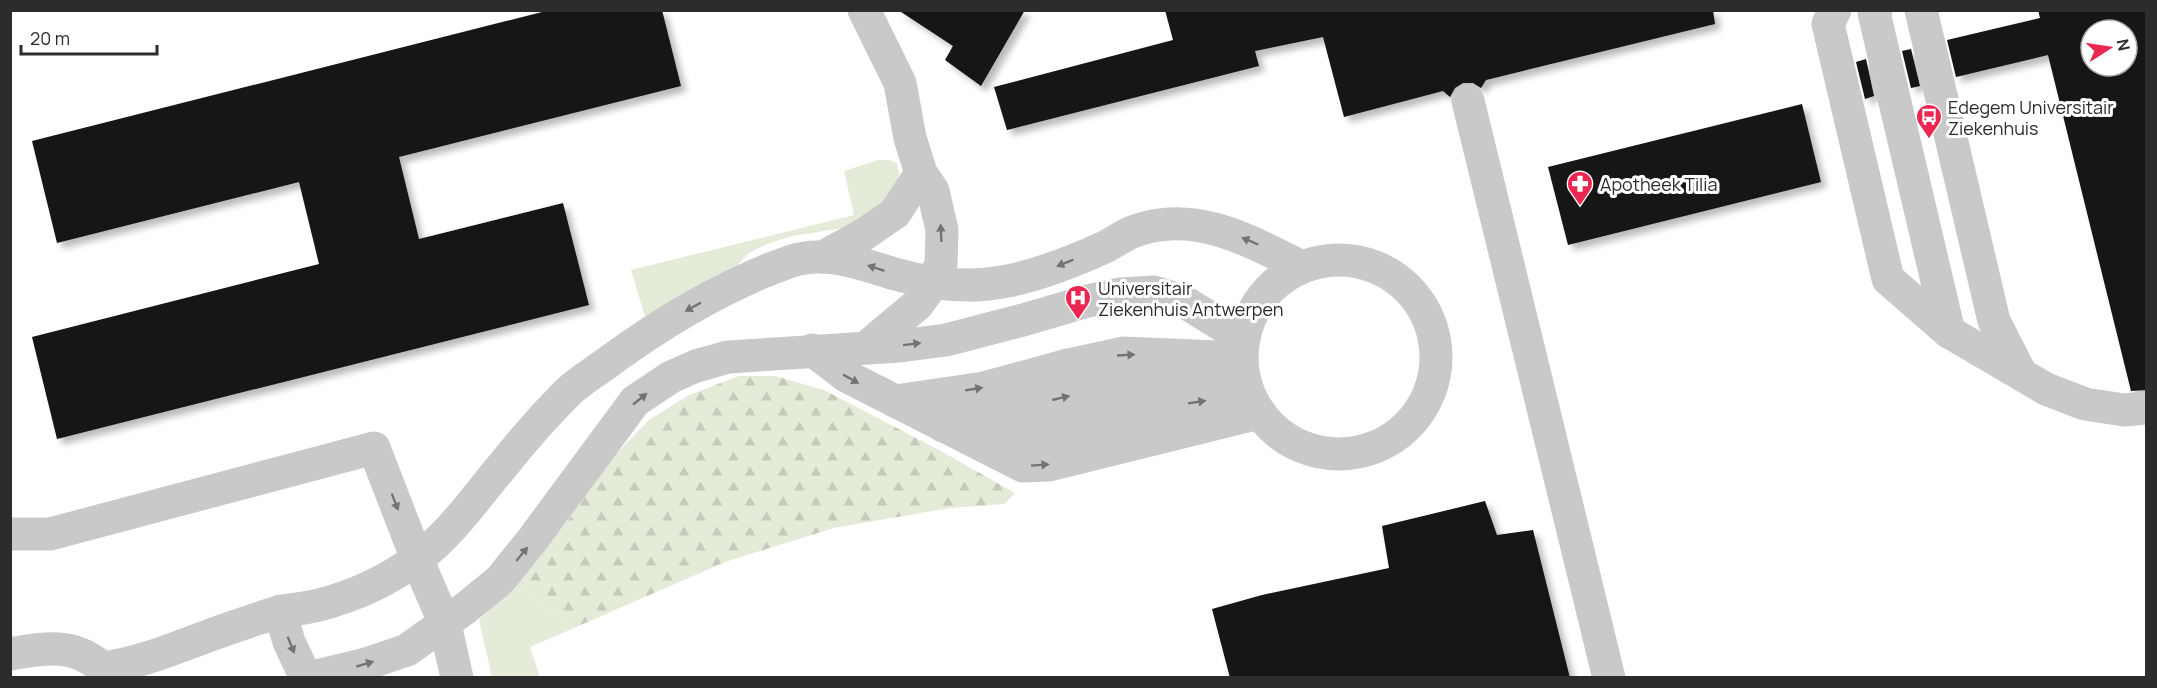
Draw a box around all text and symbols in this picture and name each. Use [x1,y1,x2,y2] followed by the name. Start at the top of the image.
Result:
[21,18,158,56] scale bar
[2079,18,2139,78] north arrow
[30,26,70,50] text: 20 m
[2112,37,2136,53] text: N
[1948,95,2114,140] place label: Edegem Universitair Ziekenhuis
[1914,102,1944,140] bus stop icon: Edegem Universitair Ziekenhuis
[1565,169,1595,207] pharmacy icon: Apotheek Tilia
[1600,172,1718,196] place label: Apotheek Tilia
[937,224,946,243] one-way arrow
[1240,236,1258,246] one-way arrow
[1056,258,1074,268] one-way arrow
[867,263,885,272] one-way arrow
[1098,276,1283,321] place label: Universitair Ziekenhuis Antwerpen
[1063,283,1093,321] hospital icon: Universitair Ziekenhuis Antwerpen
[685,301,701,312] one-way arrow
[903,340,922,349] one-way arrow
[1116,350,1135,359] one-way arrow
[843,374,860,384] one-way arrow
[964,384,983,393] one-way arrow
[632,393,648,406] one-way arrow
[1052,393,1071,402] one-way arrow
[1187,398,1206,407] one-way arrow
[1031,460,1050,470] one-way arrow
[391,493,400,511] one-way arrow
[515,546,527,561] one-way arrow
[287,636,296,654] one-way arrow
[356,659,374,668] one-way arrow

